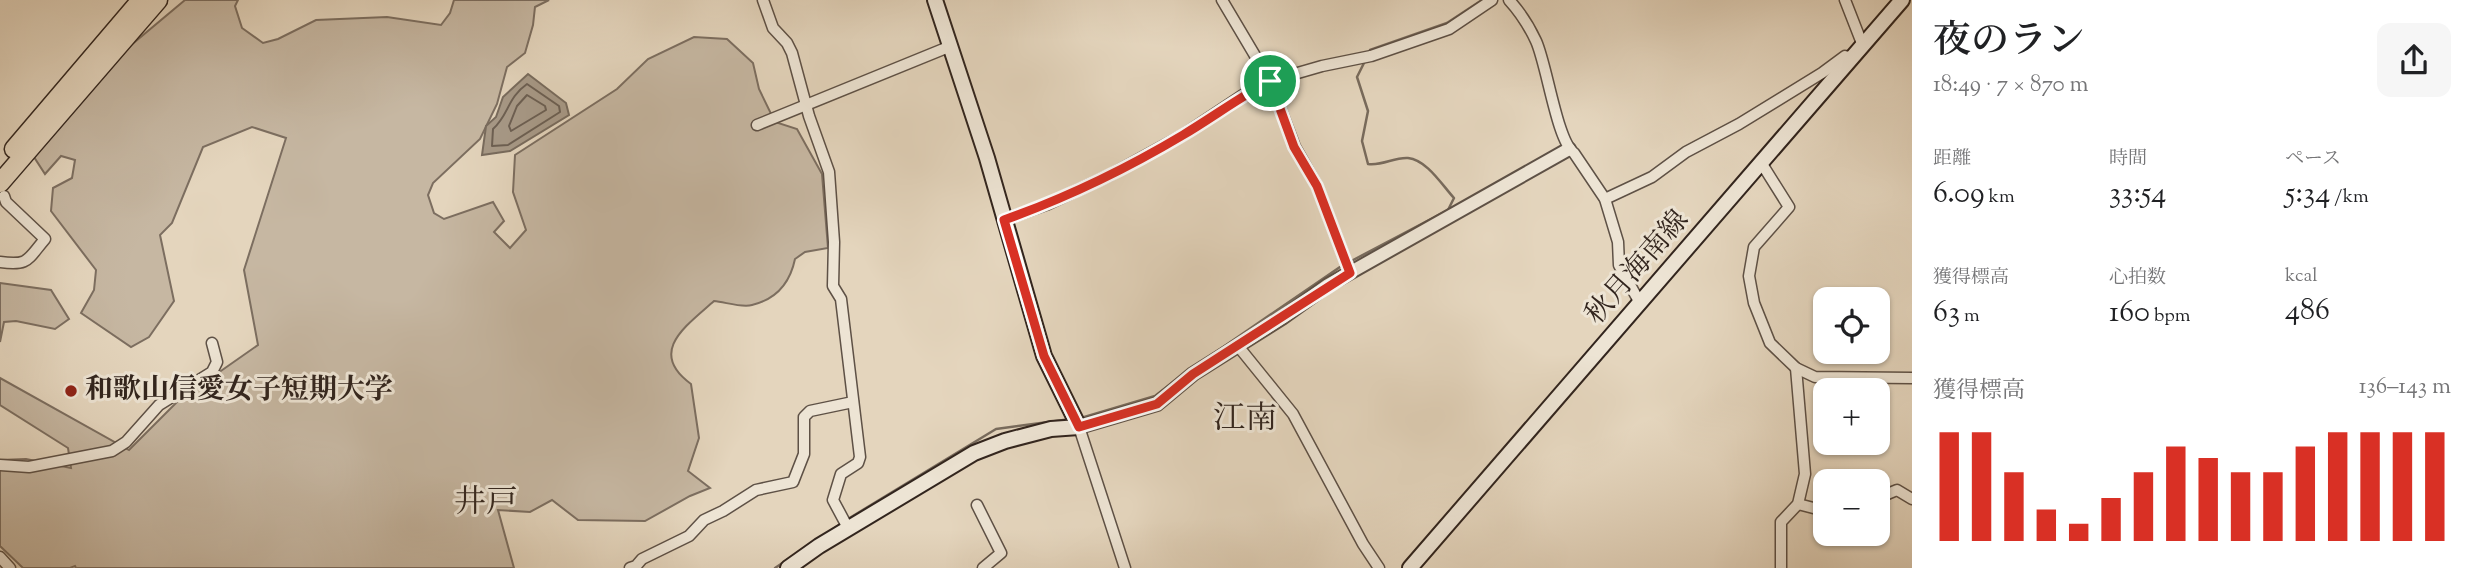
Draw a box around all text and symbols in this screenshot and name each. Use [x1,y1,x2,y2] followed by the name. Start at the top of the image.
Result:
[1933,16,2085,70] text: 夜のラン
[2377,23,2451,97] button: share
[1240,51,1300,111] pin
[1251,62,1289,100] icon: arrive
[1933,69,2089,102] text: 18:49 · 7 × 870 m
[1933,146,1971,173] text: 距離
[2109,146,2147,173] text: 時間
[2285,146,2341,173] text: ペース
[1933,173,1985,216] text: 6.09
[2109,173,2166,216] text: 33:54
[2285,173,2330,216] text: 5:34
[1985,184,2015,211] text: km
[2330,184,2369,211] text: /km
[1577,202,1699,334] street label: 秋月海南線
[2285,263,2318,290] text: kcal
[1933,265,2009,292] text: 獲得標高
[2109,265,2166,292] text: 心拍数
[1813,287,1890,546] map controls
[1813,287,1890,364] button: locate
[2285,290,2330,333] text: 486
[1933,292,1960,335] text: 63
[2109,292,2150,335] text: 160
[1960,303,1980,330] text: m
[2150,303,2191,330] text: bpm
[85,371,393,411] place label: 和歌山信愛女子短期大学
[2359,371,2451,404] text: 136–143 m
[1933,375,2025,408] text: 獲得標高
[1813,378,1890,455] button: +
[63,383,79,399] marker: 和歌山信愛女子短期大学
[1213,397,1277,443] district label: 江南
[1813,469,1890,546] button: −
[454,481,518,527] district label: 井戸

